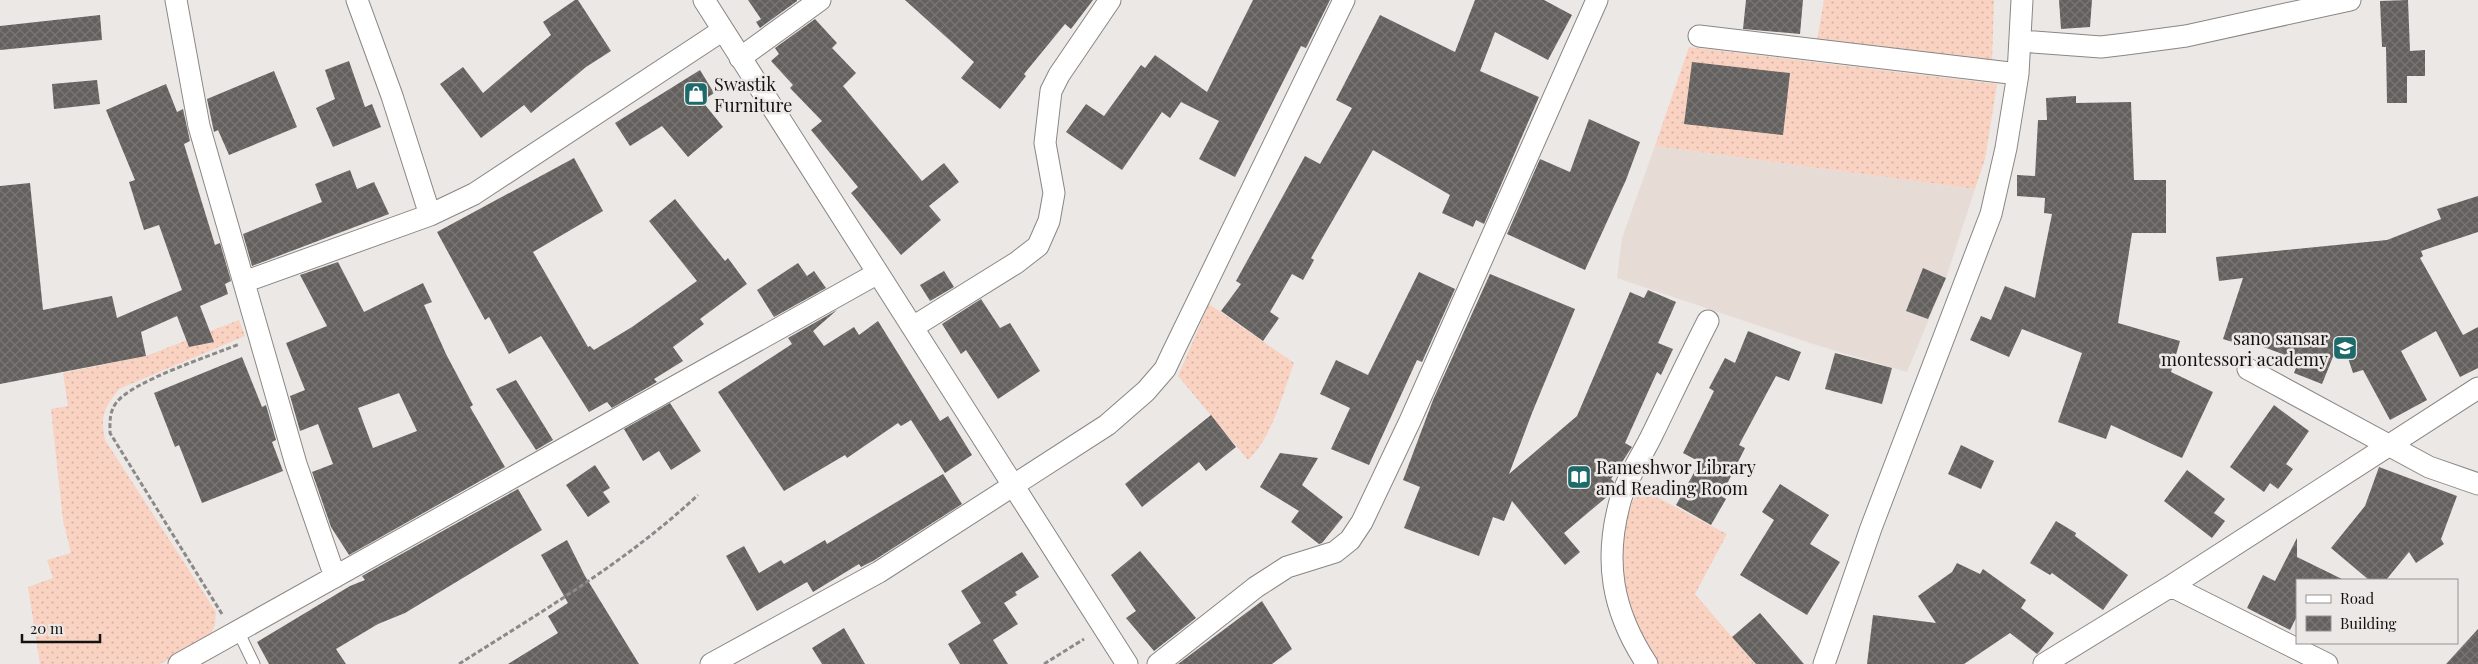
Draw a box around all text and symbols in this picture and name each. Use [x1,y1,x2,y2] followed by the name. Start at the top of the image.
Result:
[714,72,792,117] place label: Swastik Furniture
[683,81,709,107] shop icon: Swastik Furniture
[2161,326,2328,371] place label: sano sansar montessori academy
[2332,335,2358,361] school or university icon: sano sansar montessori academy
[1596,455,1756,500] place label: Rameshwor Library and Reading Room
[1566,464,1592,490] library icon: Rameshwor Library and Reading Room
[2296,579,2458,644] legend
[2340,588,2374,608] text: Road
[22,612,100,644] scale bar
[2340,613,2397,633] text: Building
[30,618,64,638] text: 20 m

